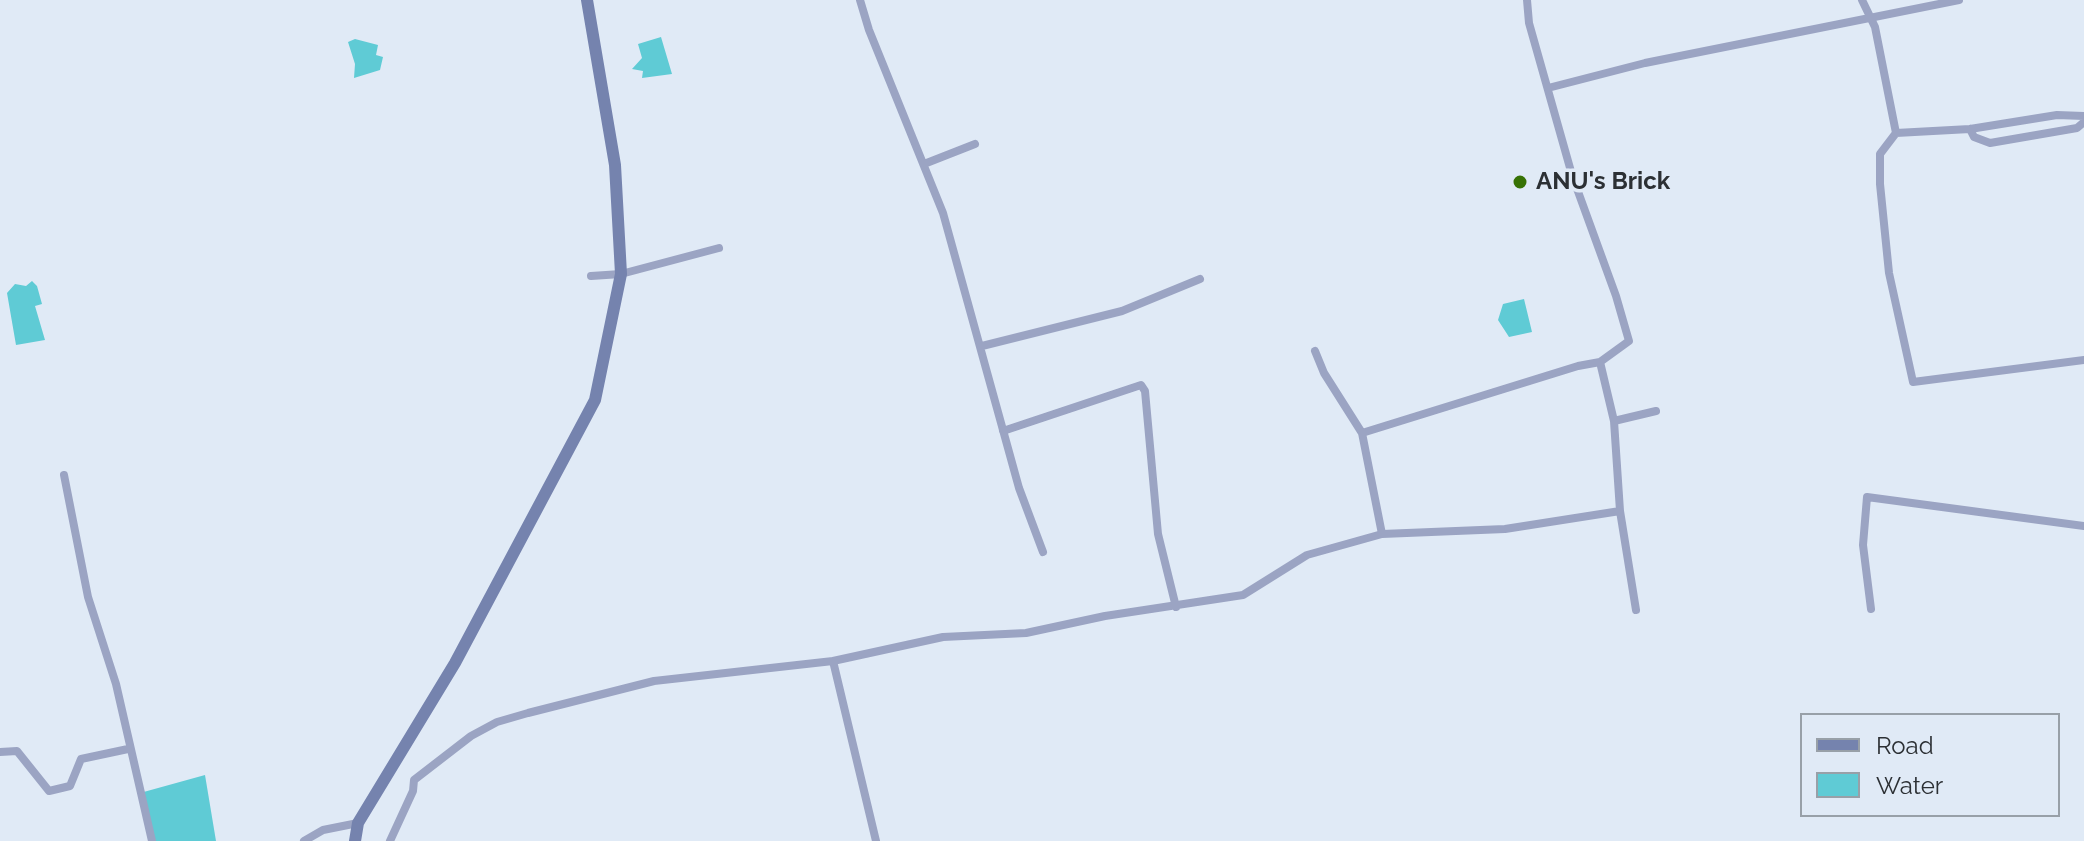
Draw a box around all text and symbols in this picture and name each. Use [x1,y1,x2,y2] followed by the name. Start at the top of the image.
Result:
[1536,168,1670,196] place label: ANU's Brick
[1511,173,1529,191] marker: ANU's Brick
[1800,713,2060,817] legend
[1876,731,1934,760] text: Road
[1876,771,1943,800] text: Water

